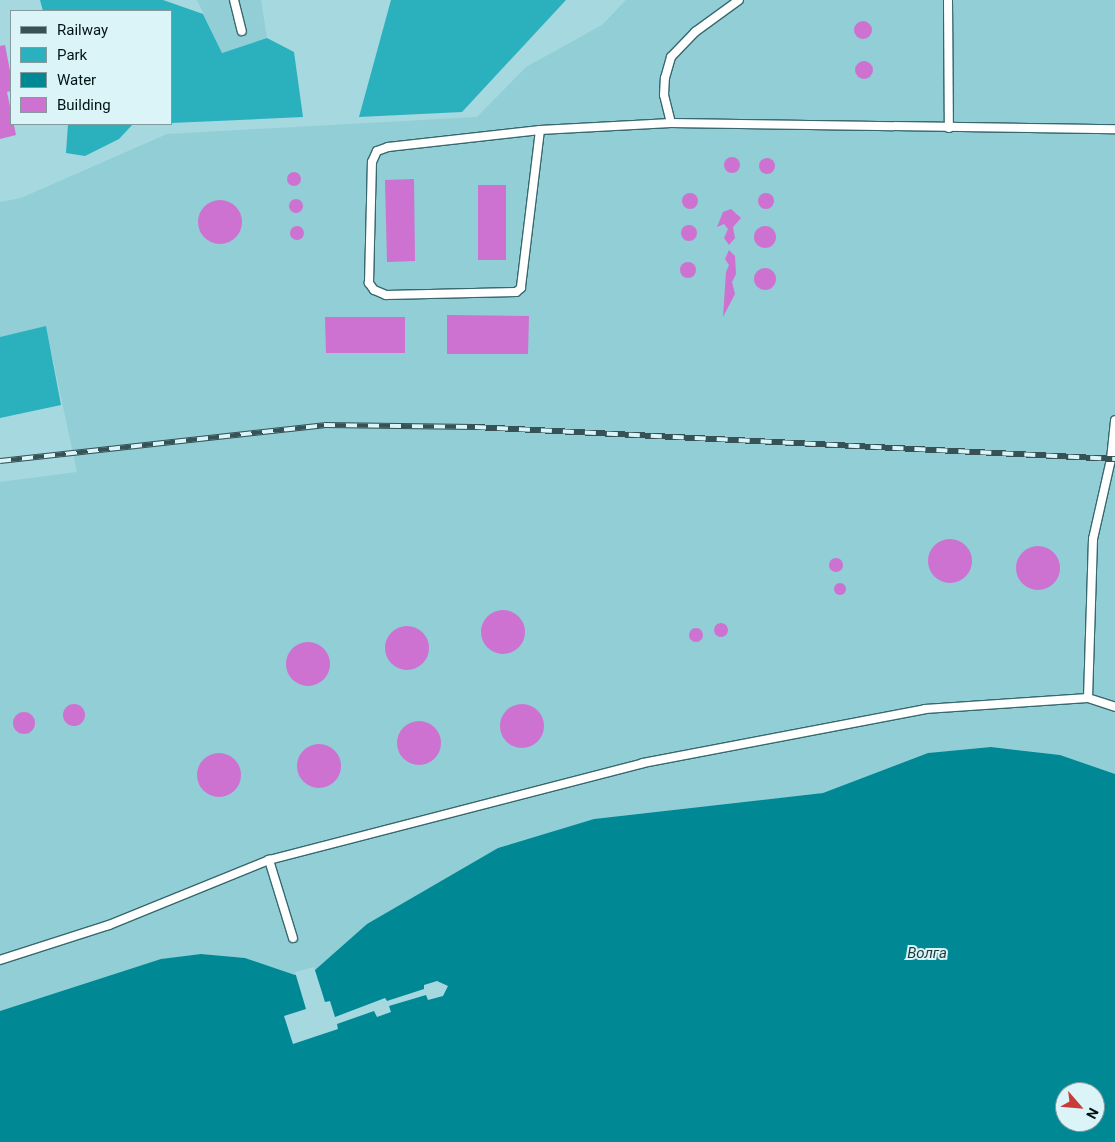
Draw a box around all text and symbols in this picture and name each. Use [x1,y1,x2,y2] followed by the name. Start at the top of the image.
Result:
[10,10,172,125] legend
[57,21,108,39] text: Railway
[57,46,87,64] text: Park
[57,71,96,89] text: Water
[57,96,111,114] text: Building
[907,945,947,963] water label: Волга
[1055,1082,1105,1132] north arrow
[1083,1105,1102,1121] text: N

